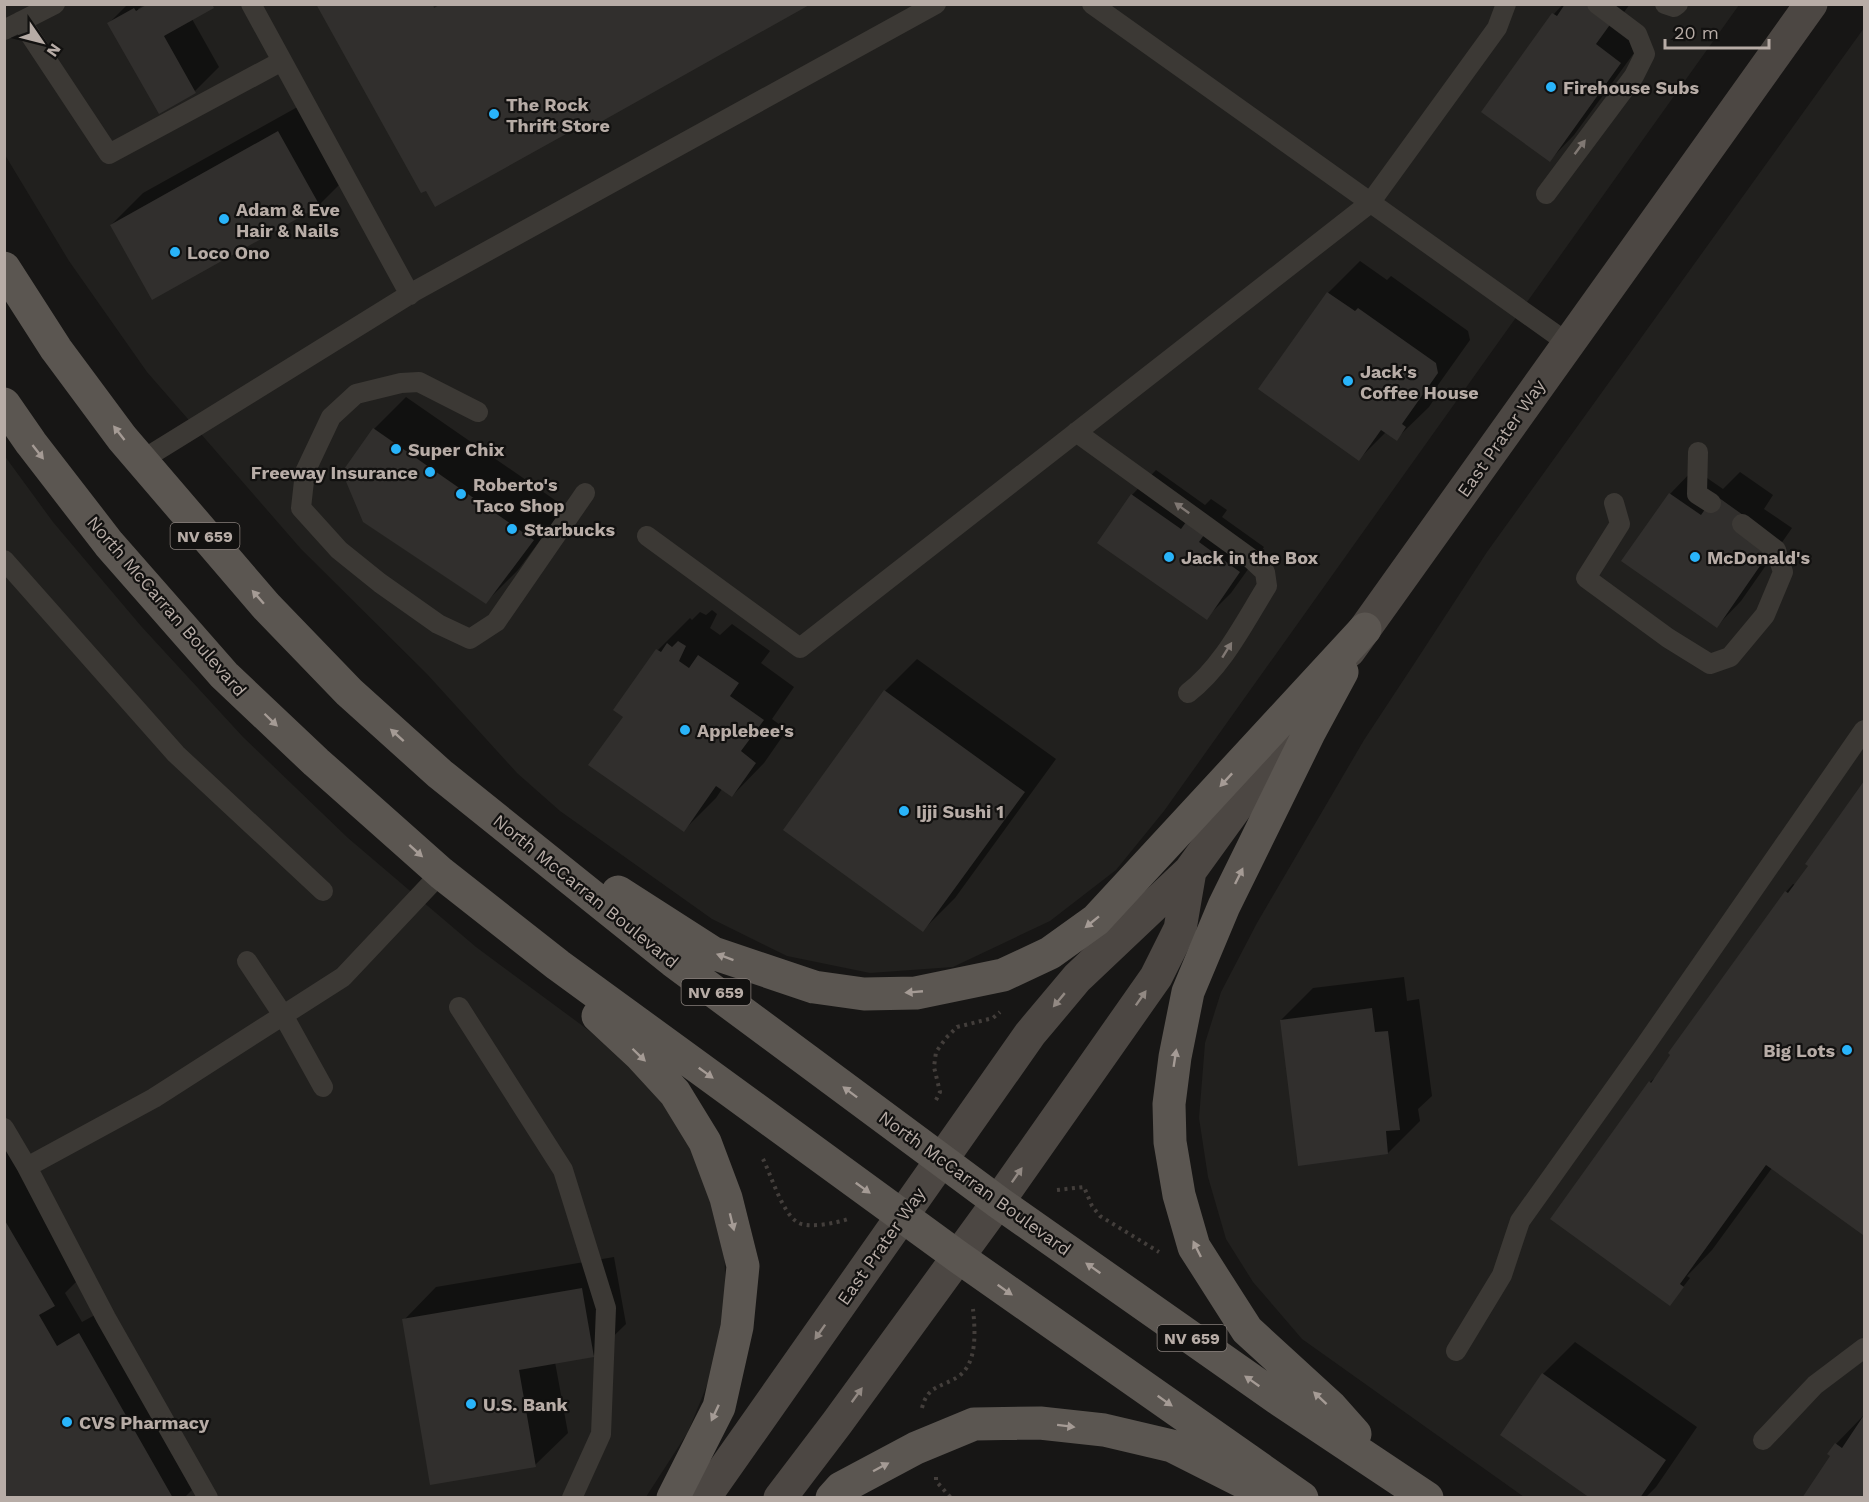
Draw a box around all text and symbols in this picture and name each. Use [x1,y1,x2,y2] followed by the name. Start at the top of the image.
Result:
[12,12,72,72] north arrow
[1665,12,1768,50] scale bar
[1674,22,1719,43] text: 20 m
[43,40,65,61] text: N
[1563,77,1699,98] place label: Firehouse Subs
[1544,80,1558,94] marker: Firehouse Subs
[506,94,610,136] place label: The Rock Thrift Store
[487,107,501,121] marker: The Rock Thrift Store
[1574,140,1586,155] one-way arrow
[236,199,340,241] place label: Adam & Eve Hair & Nails
[217,212,231,226] marker: Adam & Eve Hair & Nails
[187,242,270,263] place label: Loco Ono
[168,245,182,259] marker: Loco Ono
[1360,361,1479,403] place label: Jack's Coffee House
[1341,374,1355,388] marker: Jack's Coffee House
[1453,375,1550,501] street label: East Prater Way
[113,425,125,440] one-way arrow
[408,439,505,460] place label: Super Chix
[389,442,403,456] marker: Super Chix
[32,444,45,460] one-way arrow
[251,462,418,483] place label: Freeway Insurance
[423,465,437,479] marker: Freeway Insurance
[473,474,565,516] place label: Roberto's Taco Shop
[454,487,468,501] marker: Roberto's Taco Shop
[1174,502,1190,514] one-way arrow
[83,512,251,700] street label: North McCarran Boulevard
[524,519,616,540] place label: Starbucks
[505,522,519,536] marker: Starbucks
[170,523,240,549] road number: NV 659
[1181,547,1318,568] place label: Jack in the Box
[1707,547,1810,568] place label: McDonald's
[1162,550,1176,564] marker: Jack in the Box
[1688,550,1702,564] marker: McDonald's
[252,590,265,605] one-way arrow
[1221,641,1232,658] one-way arrow
[264,713,279,727] one-way arrow
[697,720,794,741] place label: Applebee's
[678,723,692,737] marker: Applebee's
[389,728,404,742] one-way arrow
[1219,772,1233,787] one-way arrow
[916,801,1004,822] place label: Ijji Sushi 1
[897,804,911,818] marker: Ijji Sushi 1
[489,810,683,972] street label: North McCarran Boulevard
[408,844,423,858] one-way arrow
[1235,867,1244,884] one-way arrow
[1085,915,1100,928] one-way arrow
[716,952,734,962] one-way arrow
[682,979,750,1005] road number: NV 659
[905,988,924,997] one-way arrow
[1135,991,1147,1007] one-way arrow
[1052,992,1065,1008] one-way arrow
[1763,1040,1835,1061] place label: Big Lots
[1840,1043,1854,1057] marker: Big Lots
[632,1047,646,1061] one-way arrow
[1170,1049,1179,1068] one-way arrow
[697,1067,713,1079] one-way arrow
[842,1086,858,1098] one-way arrow
[875,1106,1075,1260] street label: North McCarran Boulevard
[1011,1167,1022,1183] one-way arrow
[855,1182,871,1194] one-way arrow
[833,1183,930,1309] street label: East Prater Way
[728,1213,738,1232] one-way arrow
[1192,1241,1201,1258] one-way arrow
[1085,1263,1100,1275] one-way arrow
[997,1284,1013,1296] one-way arrow
[814,1324,826,1340] one-way arrow
[1158,1325,1226,1351] road number: NV 659
[1245,1375,1261,1387] one-way arrow
[851,1388,863,1404] one-way arrow
[1313,1391,1327,1405] one-way arrow
[483,1394,569,1415] place label: U.S. Bank
[1156,1395,1172,1407] one-way arrow
[464,1397,478,1411] marker: U.S. Bank
[710,1404,720,1422] one-way arrow
[79,1412,210,1433] place label: CVS Pharmacy
[60,1415,74,1429] marker: CVS Pharmacy
[1057,1421,1076,1431] one-way arrow
[873,1462,890,1472] one-way arrow

